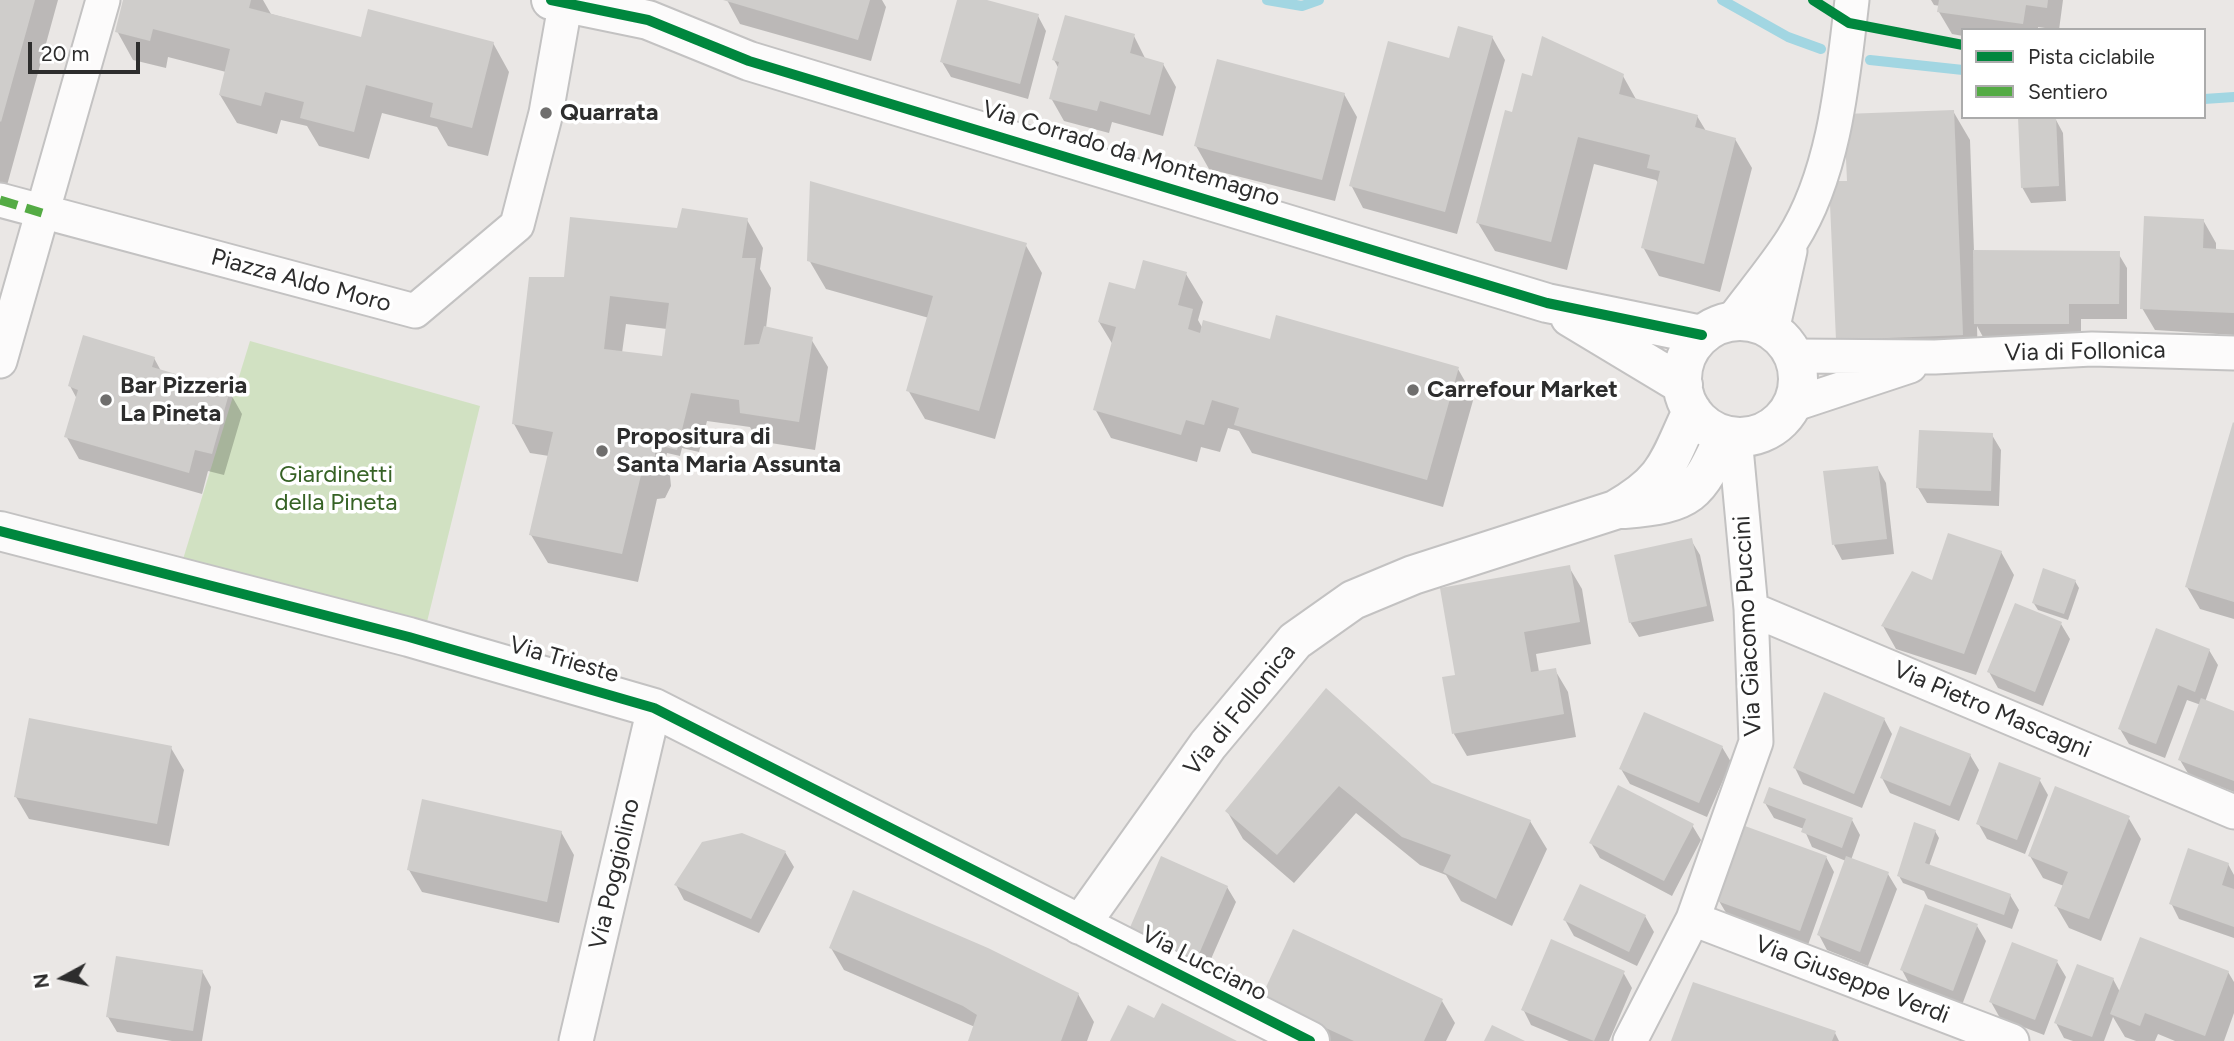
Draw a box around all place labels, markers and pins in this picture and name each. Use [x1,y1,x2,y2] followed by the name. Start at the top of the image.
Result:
[560,99,659,127] place label: Quarrata
[538,105,554,121] marker: Quarrata
[120,372,247,428] place label: Bar Pizzeria La Pineta
[1427,376,1618,404] place label: Carrefour Market
[1405,382,1421,398] marker: Carrefour Market
[98,392,114,408] marker: Bar Pizzeria La Pineta
[616,423,841,479] place label: Propositura di Santa Maria Assunta
[594,443,610,459] marker: Propositura di Santa Maria Assunta

